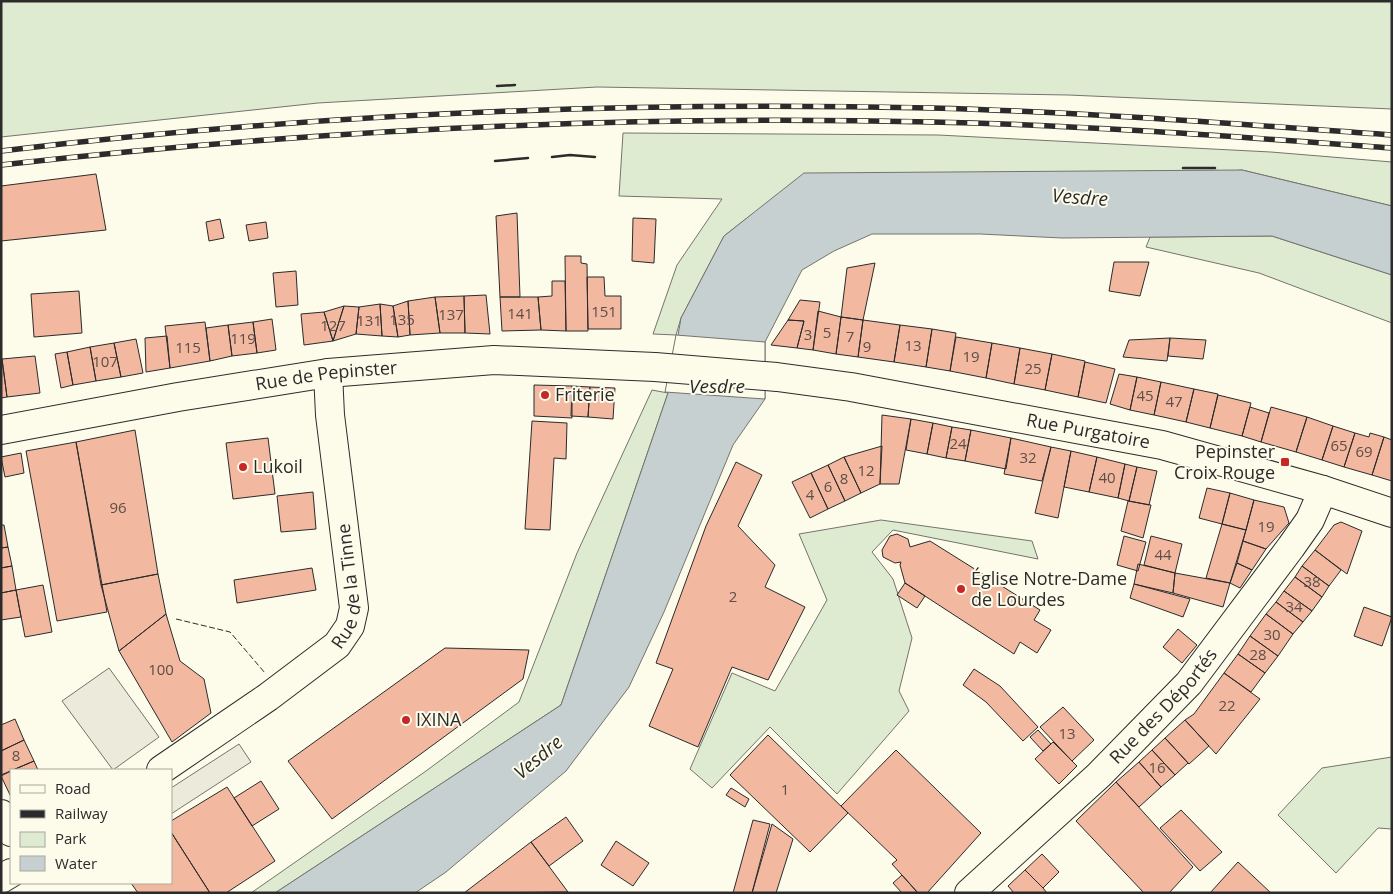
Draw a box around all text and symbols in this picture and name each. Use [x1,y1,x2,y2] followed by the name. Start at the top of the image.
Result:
[1051,182,1109,212] water label: Vesdre
[591,301,617,321] house number: 151
[507,303,533,323] house number: 141
[438,304,464,324] house number: 137
[389,309,415,329] house number: 135
[356,310,382,330] house number: 131
[320,315,346,335] house number: 127
[823,322,831,342] house number: 5
[804,324,812,344] house number: 3
[846,326,854,346] house number: 7
[230,328,256,348] house number: 119
[904,335,922,355] house number: 13
[863,336,871,356] house number: 9
[175,337,201,357] house number: 115
[962,346,980,366] house number: 19
[92,351,118,371] house number: 107
[254,355,399,395] street label: Rue de Pepinster
[1024,358,1042,378] house number: 25
[689,373,745,399] water label: Vesdre
[555,382,615,406] place label: Friterie
[1136,385,1154,405] house number: 45
[539,389,551,401] marker: Friterie
[1165,391,1183,411] house number: 47
[1025,407,1152,454] street label: Rue Purgatoire
[949,433,967,453] house number: 24
[1330,435,1348,455] house number: 65
[1174,439,1276,484] place label: Pepinster Croix Rouge
[1355,441,1373,461] house number: 69
[1019,447,1037,467] house number: 32
[253,454,303,478] place label: Lukoil
[1279,456,1291,468] marker: Pepinster Croix Rouge
[857,460,875,480] house number: 12
[237,461,249,473] marker: Lukoil
[1098,467,1116,487] house number: 40
[840,468,848,488] house number: 8
[824,476,832,496] house number: 6
[806,484,815,504] house number: 4
[109,497,127,517] house number: 96
[1257,516,1275,536] house number: 19
[325,522,366,653] street label: Rue de la Tinne
[1154,544,1172,564] house number: 44
[971,566,1127,611] place label: Église Notre-Dame de Lourdes
[1303,571,1321,591] house number: 38
[955,583,967,595] marker: Église Notre-Dame de Lourdes
[729,586,737,606] house number: 2
[1285,596,1303,616] house number: 34
[1263,624,1281,644] house number: 30
[1104,643,1222,768] street label: Rue des Déportés
[1249,644,1267,664] house number: 28
[148,659,174,679] house number: 100
[1218,695,1236,715] house number: 22
[416,707,462,731] place label: IXINA
[400,714,412,726] marker: IXINA
[1058,723,1076,743] house number: 13
[508,729,568,785] water label: Vesdre
[12,745,20,765] house number: 8
[1148,757,1166,777] house number: 16
[10,769,172,884] legend
[55,778,91,798] text: Road
[781,779,789,799] house number: 1
[55,803,108,823] text: Railway
[55,828,86,848] text: Park
[55,853,97,873] text: Water

